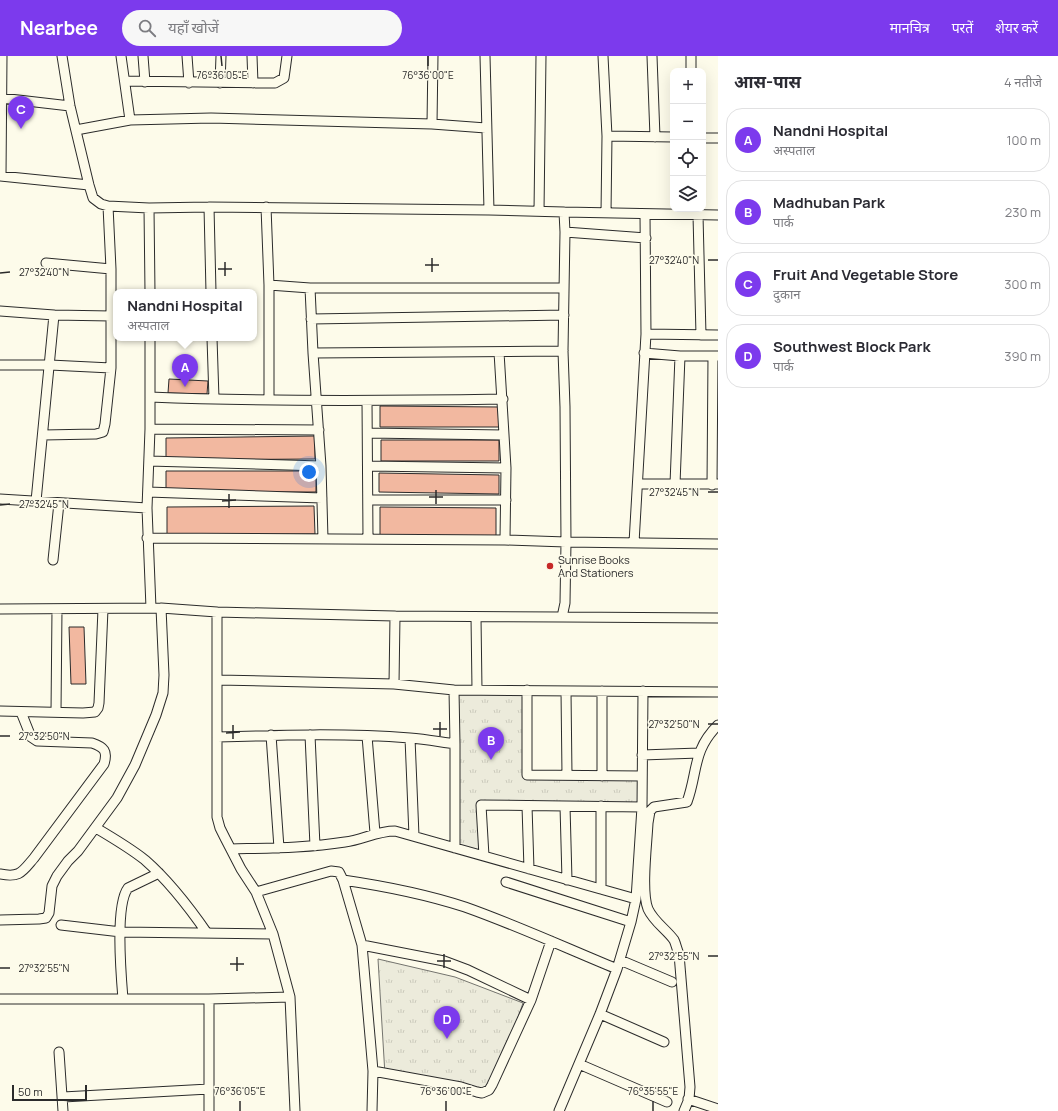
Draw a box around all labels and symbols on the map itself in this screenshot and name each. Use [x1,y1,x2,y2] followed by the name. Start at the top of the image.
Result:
[196,68,248,82] text: 76°36'05"E
[402,68,454,82] text: 76°36'00"E
[8,96,34,129] pin: C
[649,253,699,267] text: 27°32'40"N
[19,265,69,279] text: 27°32'40"N
[172,354,198,387] pin: A
[299,462,319,482] your location
[649,485,699,499] text: 27°32'45"N
[19,497,69,511] text: 27°32'45"N
[558,552,634,580] place label: Sunrise Books And Stationers
[545,561,555,571] marker: Sunrise Books And Stationers
[648,717,700,731] text: 27°32'50"N
[478,727,504,760] pin: B
[18,729,70,743] text: 27°32'50"N
[649,949,700,963] text: 27°32'55"N
[19,961,70,975] text: 27°32'55"N
[434,1006,460,1039] pin: D
[12,1083,87,1102] scale bar
[214,1084,266,1098] text: 76°36'05"E
[420,1084,472,1098] text: 76°36'00"E
[628,1084,678,1098] text: 76°35'55"E

